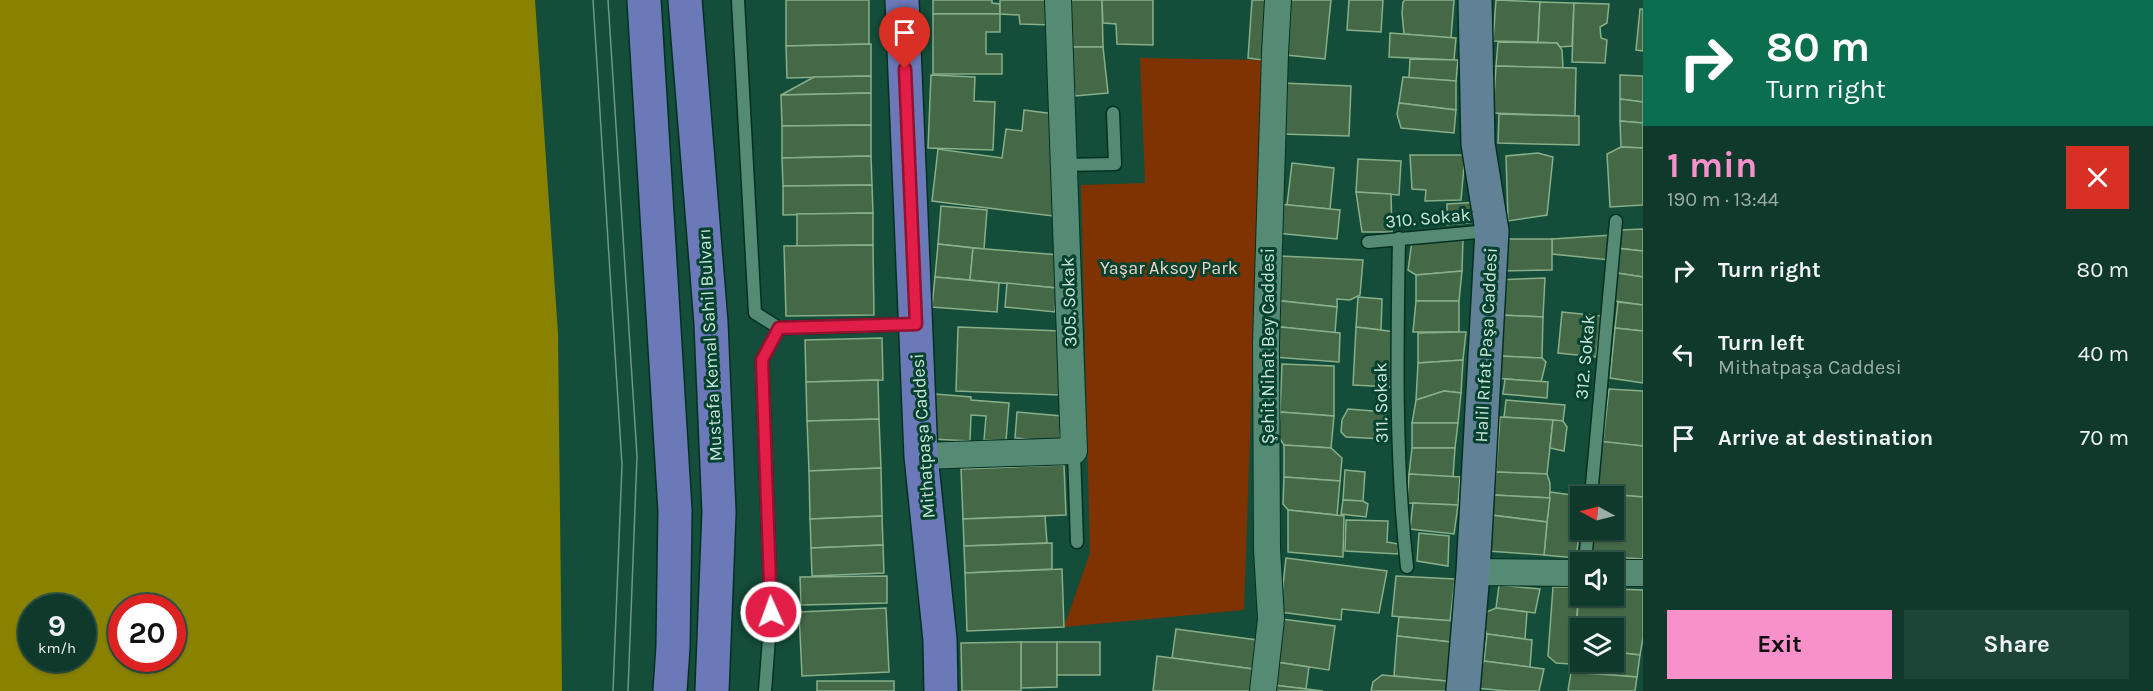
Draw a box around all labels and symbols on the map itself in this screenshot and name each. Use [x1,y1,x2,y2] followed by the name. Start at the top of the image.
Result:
[879,7,930,69] pin
[1384,203,1472,233] street label: 310. Sokak
[693,228,727,462] street label: Mustafa Kemal Sahil Bulvarı
[1470,247,1502,443] street label: Halil Rıfat Paşa Caddesi
[1257,248,1279,444] street label: Şehit Nihat Bey Caddesi
[1056,257,1082,347] street label: 305. Sokak
[1100,257,1238,279] park label: Yaşar Aksoy Park
[1570,313,1600,401] street label: 312. Sokak
[906,353,940,519] street label: Mithatpaşa Caddesi
[1369,362,1393,444] street label: 311. Sokak
[1570,486,1624,540] north arrow
[739,580,803,644] position arrow
[108,594,186,672] speed limit sign: 20

